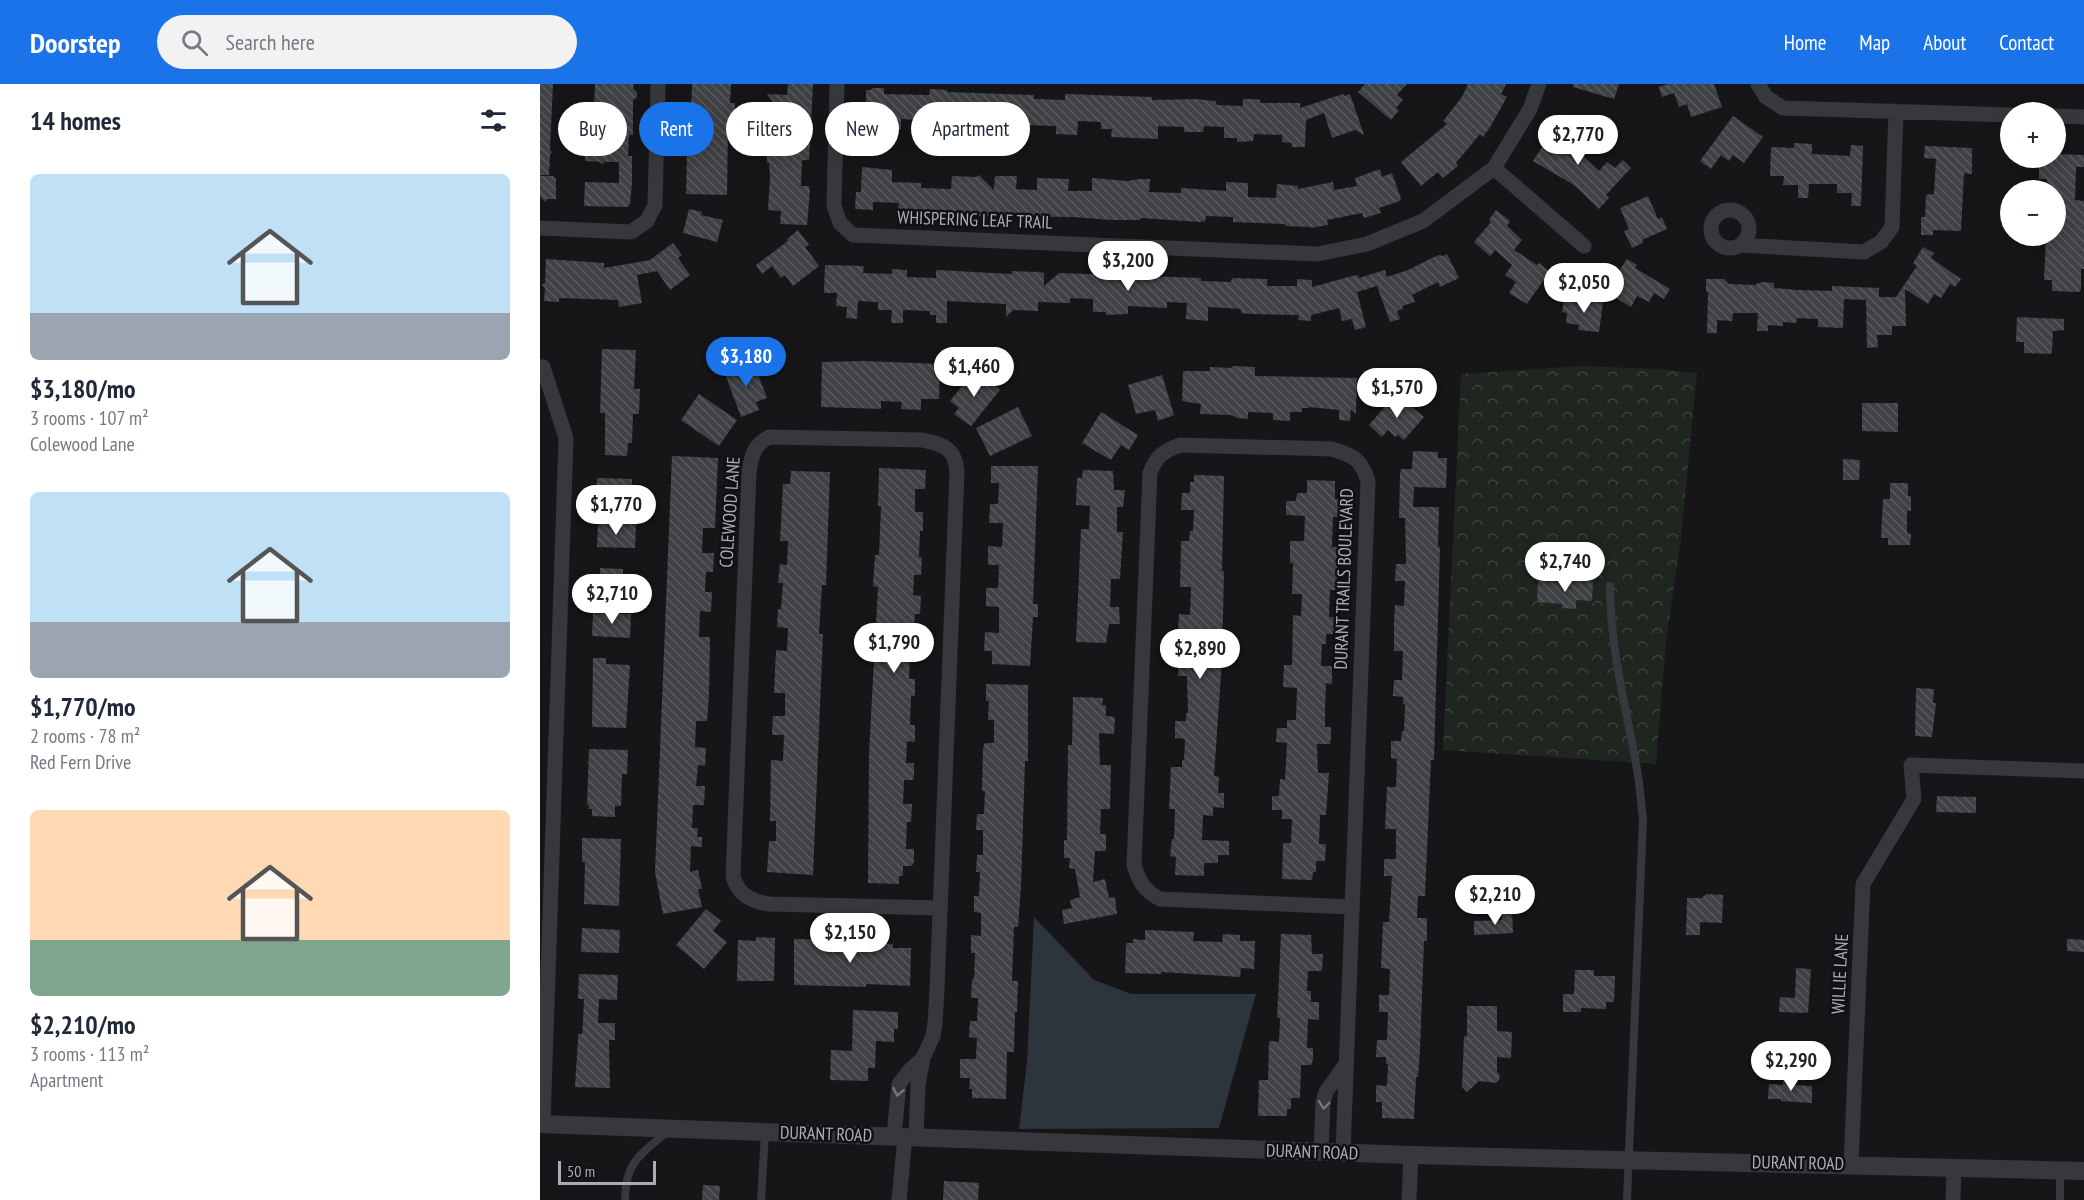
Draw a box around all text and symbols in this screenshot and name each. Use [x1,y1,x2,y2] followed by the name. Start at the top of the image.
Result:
[157,15,577,69] search box
[30,24,121,61] text: Doorstep
[178,26,211,59] icon: search
[226,28,315,56] text: Search here
[1784,29,1826,56] text: Home
[1859,29,1890,56] text: Map
[1923,29,1966,56] text: About
[1999,29,2054,56] text: Contact
[558,102,627,156] chip: Buy
[639,102,714,156] chip: Rent
[726,102,813,156] chip: Filters
[825,102,899,156] chip: New
[911,102,1030,156] chip: Apartment
[2000,102,2066,246] map controls
[2000,102,2066,168] button: +
[30,104,121,137] text: 14 homes
[477,104,510,137] icon: filters
[1529,115,1627,166] pin: $2,770
[1552,121,1604,147] text: $2,770
[2000,180,2066,246] button: −
[897,205,1054,234] street label: WHISPERING LEAF TRAIL
[216,213,324,321] icon: home
[1079,241,1177,292] pin: $3,200
[1102,247,1154,273] text: $3,200
[1535,263,1633,314] pin: $2,050
[1558,269,1610,295] text: $2,050
[697,337,795,388] pin: $3,180
[720,343,772,369] text: $3,180
[925,347,1023,398] pin: $1,460
[948,353,1000,379] text: $1,460
[1348,368,1446,419] pin: $1,570
[30,372,136,405] text: $3,180/mo
[1371,374,1423,400] text: $1,570
[30,405,149,431] text: 3 rooms · 107 m²
[30,431,135,457] text: Colewood Lane
[714,456,745,568] street label: COLEWOOD LANE
[567,485,665,536] pin: $1,770
[1329,488,1358,670] street label: DURANT TRAILS BOULEVARD
[590,491,642,517] text: $1,770
[216,531,324,639] icon: home
[1516,542,1614,593] pin: $2,740
[1539,548,1591,574] text: $2,740
[563,574,661,625] pin: $2,710
[586,580,638,606] text: $2,710
[845,623,943,674] pin: $1,790
[868,629,920,655] text: $1,790
[1151,629,1249,680] pin: $2,890
[1174,635,1226,661] text: $2,890
[30,690,136,723] text: $1,770/mo
[30,723,140,749] text: 2 rooms · 78 m²
[30,749,131,775] text: Red Fern Drive
[216,849,324,957] icon: home
[1446,875,1544,926] pin: $2,210
[1469,881,1521,907] text: $2,210
[801,913,899,964] pin: $2,150
[824,919,876,945] text: $2,150
[1826,933,1853,1015] street label: WILLIE LANE
[30,1008,136,1041] text: $2,210/mo
[30,1041,149,1067] text: 3 rooms · 113 m²
[1742,1041,1840,1092] pin: $2,290
[1765,1047,1817,1073] text: $2,290
[30,1067,103,1093] text: Apartment
[892,1087,905,1097] one-way arrow
[1318,1101,1331,1110] one-way arrow
[780,1120,872,1147] street label: DURANT ROAD
[1266,1138,1358,1165] street label: DURANT ROAD
[1752,1150,1844,1175] street label: DURANT ROAD
[558,1158,656,1186] scale bar
[567,1161,595,1181] text: 50 m

